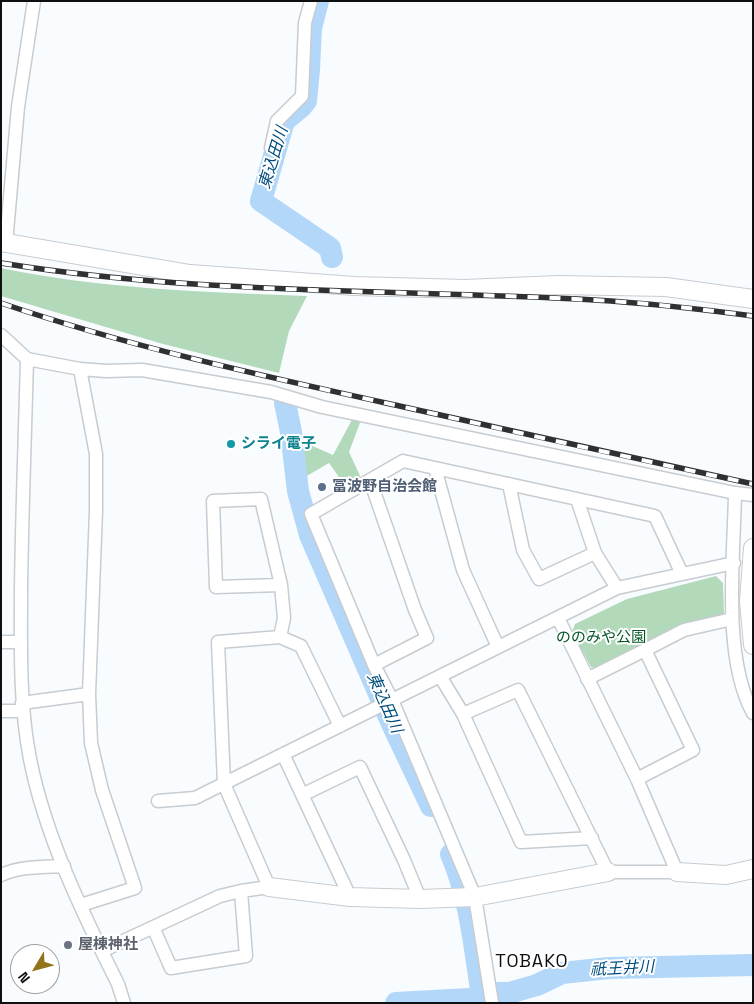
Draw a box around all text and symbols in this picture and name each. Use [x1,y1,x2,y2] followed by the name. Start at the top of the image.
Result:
[255,125,293,191] water label: 東込田川
[241,435,316,453] place label: シライ電子
[225,438,237,450] marker: シライ電子
[332,478,437,496] place label: 冨波野自治会館
[316,481,328,493] marker: 冨波野自治会館
[556,629,646,647] park label: ののみや公園
[362,670,406,736] water label: 東込田川
[78,936,138,954] place label: 屋棟神社
[62,939,74,951] marker: 屋棟神社
[10,944,60,994] north arrow
[495,951,569,973] district label: TOBAKO
[590,958,654,980] water label: 祇王井川
[14,968,34,987] text: N

